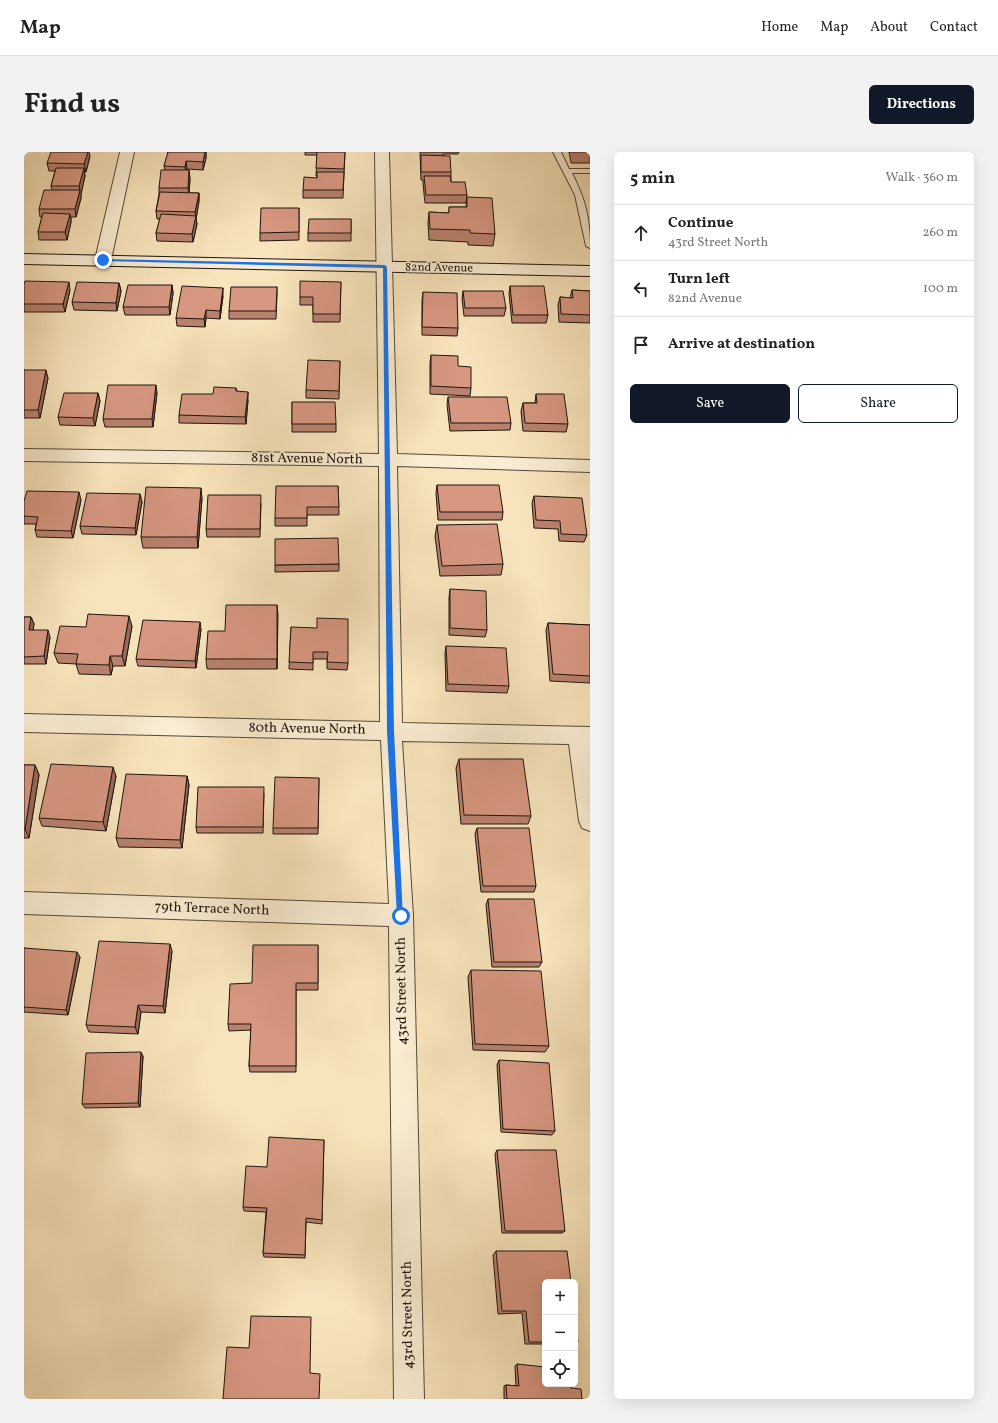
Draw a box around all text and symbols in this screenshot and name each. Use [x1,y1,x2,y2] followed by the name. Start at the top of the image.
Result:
[20,15,61,41] text: Map
[761,18,798,37] text: Home
[820,18,848,37] text: Map
[870,18,908,37] text: About
[930,18,978,37] text: Contact
[24,85,120,124] text: Find us
[869,85,974,124] button: Directions
[630,167,675,190] text: 5 min
[886,169,958,187] text: Walk · 360 m
[668,213,733,234] text: Continue
[630,222,652,244] icon: ahead
[923,224,958,242] text: 260 m
[668,234,768,252] text: 43rd Street North
[94,251,112,269] route end
[405,259,474,277] street label: 82nd Avenue
[668,269,730,290] text: Turn left
[630,278,652,300] icon: left
[923,280,958,298] text: 100 m
[668,290,742,308] text: 82nd Avenue
[630,334,652,356] icon: arrive
[668,334,815,355] text: Arrive at destination
[630,384,790,423] button: Save
[798,384,958,423] button: Share
[251,449,363,469] street label: 81st Avenue North
[248,718,366,740] street label: 80th Avenue North
[154,898,270,920] street label: 79th Terrace North
[392,907,410,925] route start
[392,937,412,1045] street label: 43rd Street North
[398,1261,418,1369] street label: 43rd Street North
[542,1279,578,1387] map controls
[542,1279,578,1315] button: +
[542,1315,578,1351] button: −
[542,1351,578,1387] button: locate

